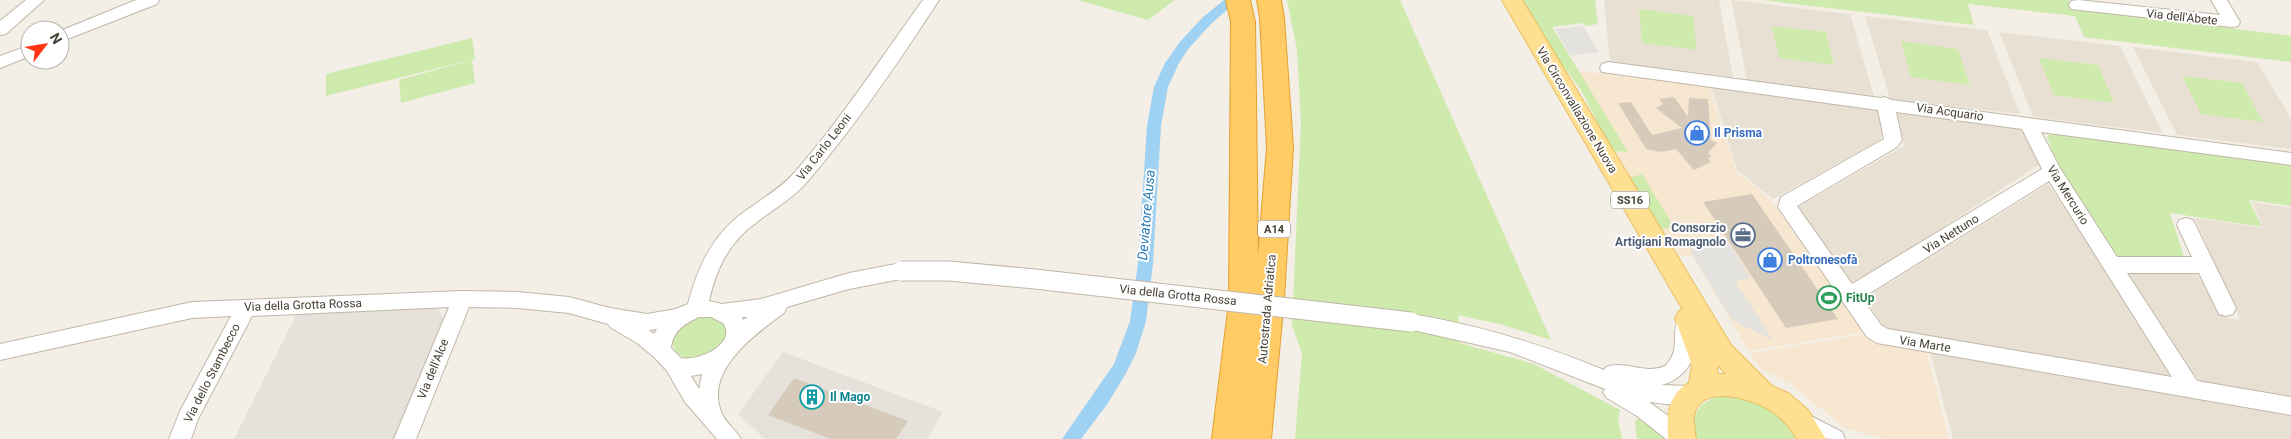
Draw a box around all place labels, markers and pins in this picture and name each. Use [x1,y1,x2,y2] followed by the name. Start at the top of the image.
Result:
[1684,120,1710,146] shop icon: Il Prisma
[1714,126,1763,140] place label: Il Prisma
[1615,221,1726,249] place label: Consorzio Artigiani Romagnolo
[1730,222,1756,248] office icon: Consorzio Artigiani Romagnolo
[1757,247,1783,273] shop icon: Poltronesofà
[1788,253,1858,267] place label: Poltronesofà
[1816,285,1842,311] sports icon: FitUp
[1846,291,1875,305] place label: FitUp
[799,384,825,410] building icon: Il Mago
[830,390,870,404] place label: Il Mago

